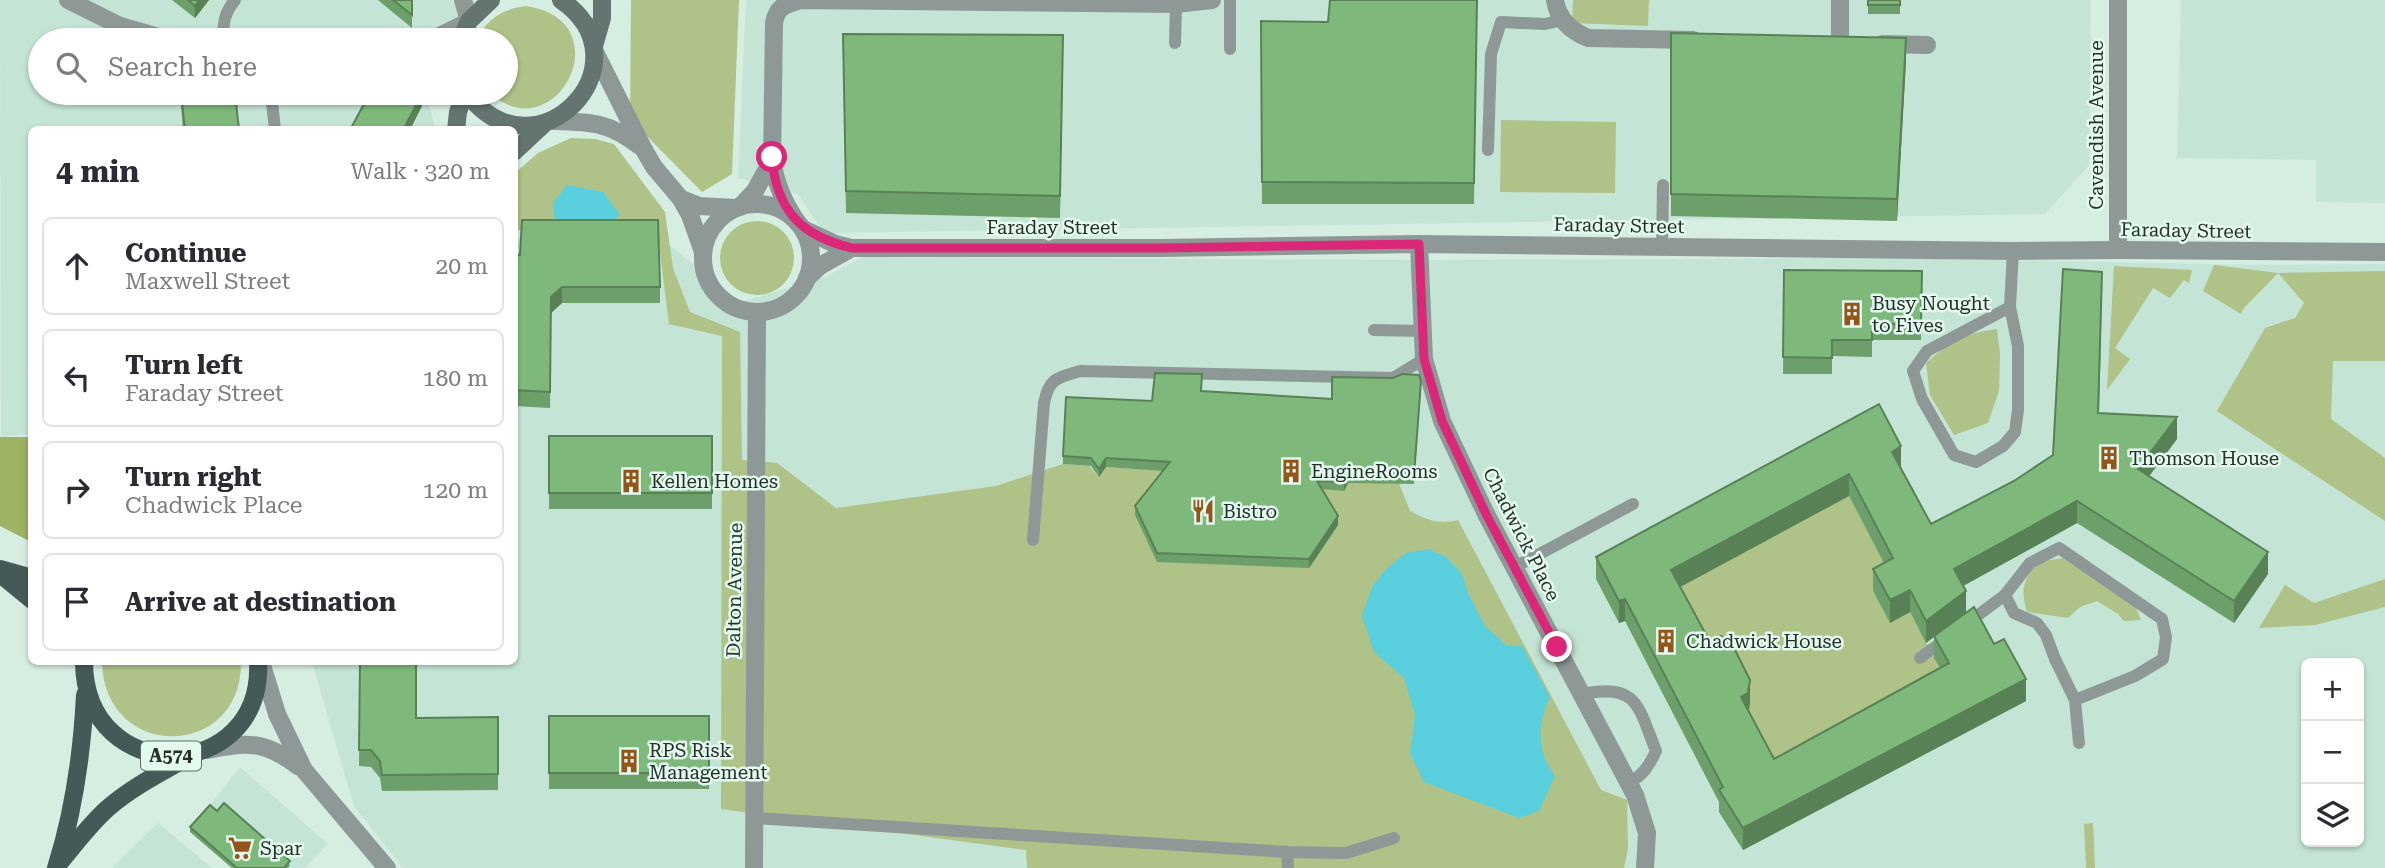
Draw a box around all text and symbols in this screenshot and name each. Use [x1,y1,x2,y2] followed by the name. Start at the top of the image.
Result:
[28,28,518,105] search box
[2085,40,2108,210] street label: Cavendish Avenue
[52,48,90,86] icon: search
[108,52,257,82] text: Search here
[756,141,787,172] route start
[56,154,139,189] text: 4 min
[351,158,490,185] text: Walk · 320 m
[1553,213,1685,238] street label: Faraday Street
[986,216,1118,239] street label: Faraday Street
[2120,218,2252,243] street label: Faraday Street
[125,238,247,268] text: Continue
[58,247,96,285] icon: ahead
[435,253,488,280] text: 20 m
[125,268,290,295] text: Maxwell Street
[1872,292,1990,337] place label: Busy Nought to Fives
[1838,300,1866,328] building icon: Busy Nought to Fives
[125,350,243,380] text: Turn left
[58,359,96,397] icon: left
[423,365,488,392] text: 180 m
[125,380,284,407] text: Faraday Street
[2095,444,2123,472] building icon: Thomson House
[2129,447,2279,470] place label: Thomson House
[1277,457,1305,485] building icon: EngineRooms
[1311,460,1438,483] place label: EngineRooms
[125,462,261,492] text: Turn right
[1478,464,1565,605] street label: Chadwick Place
[617,467,645,495] building icon: Kellen Homes
[651,470,778,493] place label: Kellen Homes
[58,471,96,509] icon: right
[423,477,488,504] text: 120 m
[125,492,302,519] text: Chadwick Place
[1189,497,1217,525] restaurant icon: Bistro
[1223,500,1277,523] place label: Bistro
[722,523,747,658] street label: Dalton Avenue
[58,583,96,621] icon: arrive
[125,587,396,617] text: Arrive at destination
[1652,627,1680,655] building icon: Chadwick House
[1686,630,1842,653] place label: Chadwick House
[1541,631,1572,662] route end
[2301,658,2364,847] map controls
[2301,658,2364,721] button: +
[2301,721,2364,784] button: −
[649,739,768,784] place label: RPS Risk Management
[141,742,201,770] road number: A574
[615,747,643,775] building icon: RPS Risk Management
[2301,784,2364,847] button: layers
[226,834,254,862] supermarket icon: Spar
[260,837,302,860] place label: Spar

